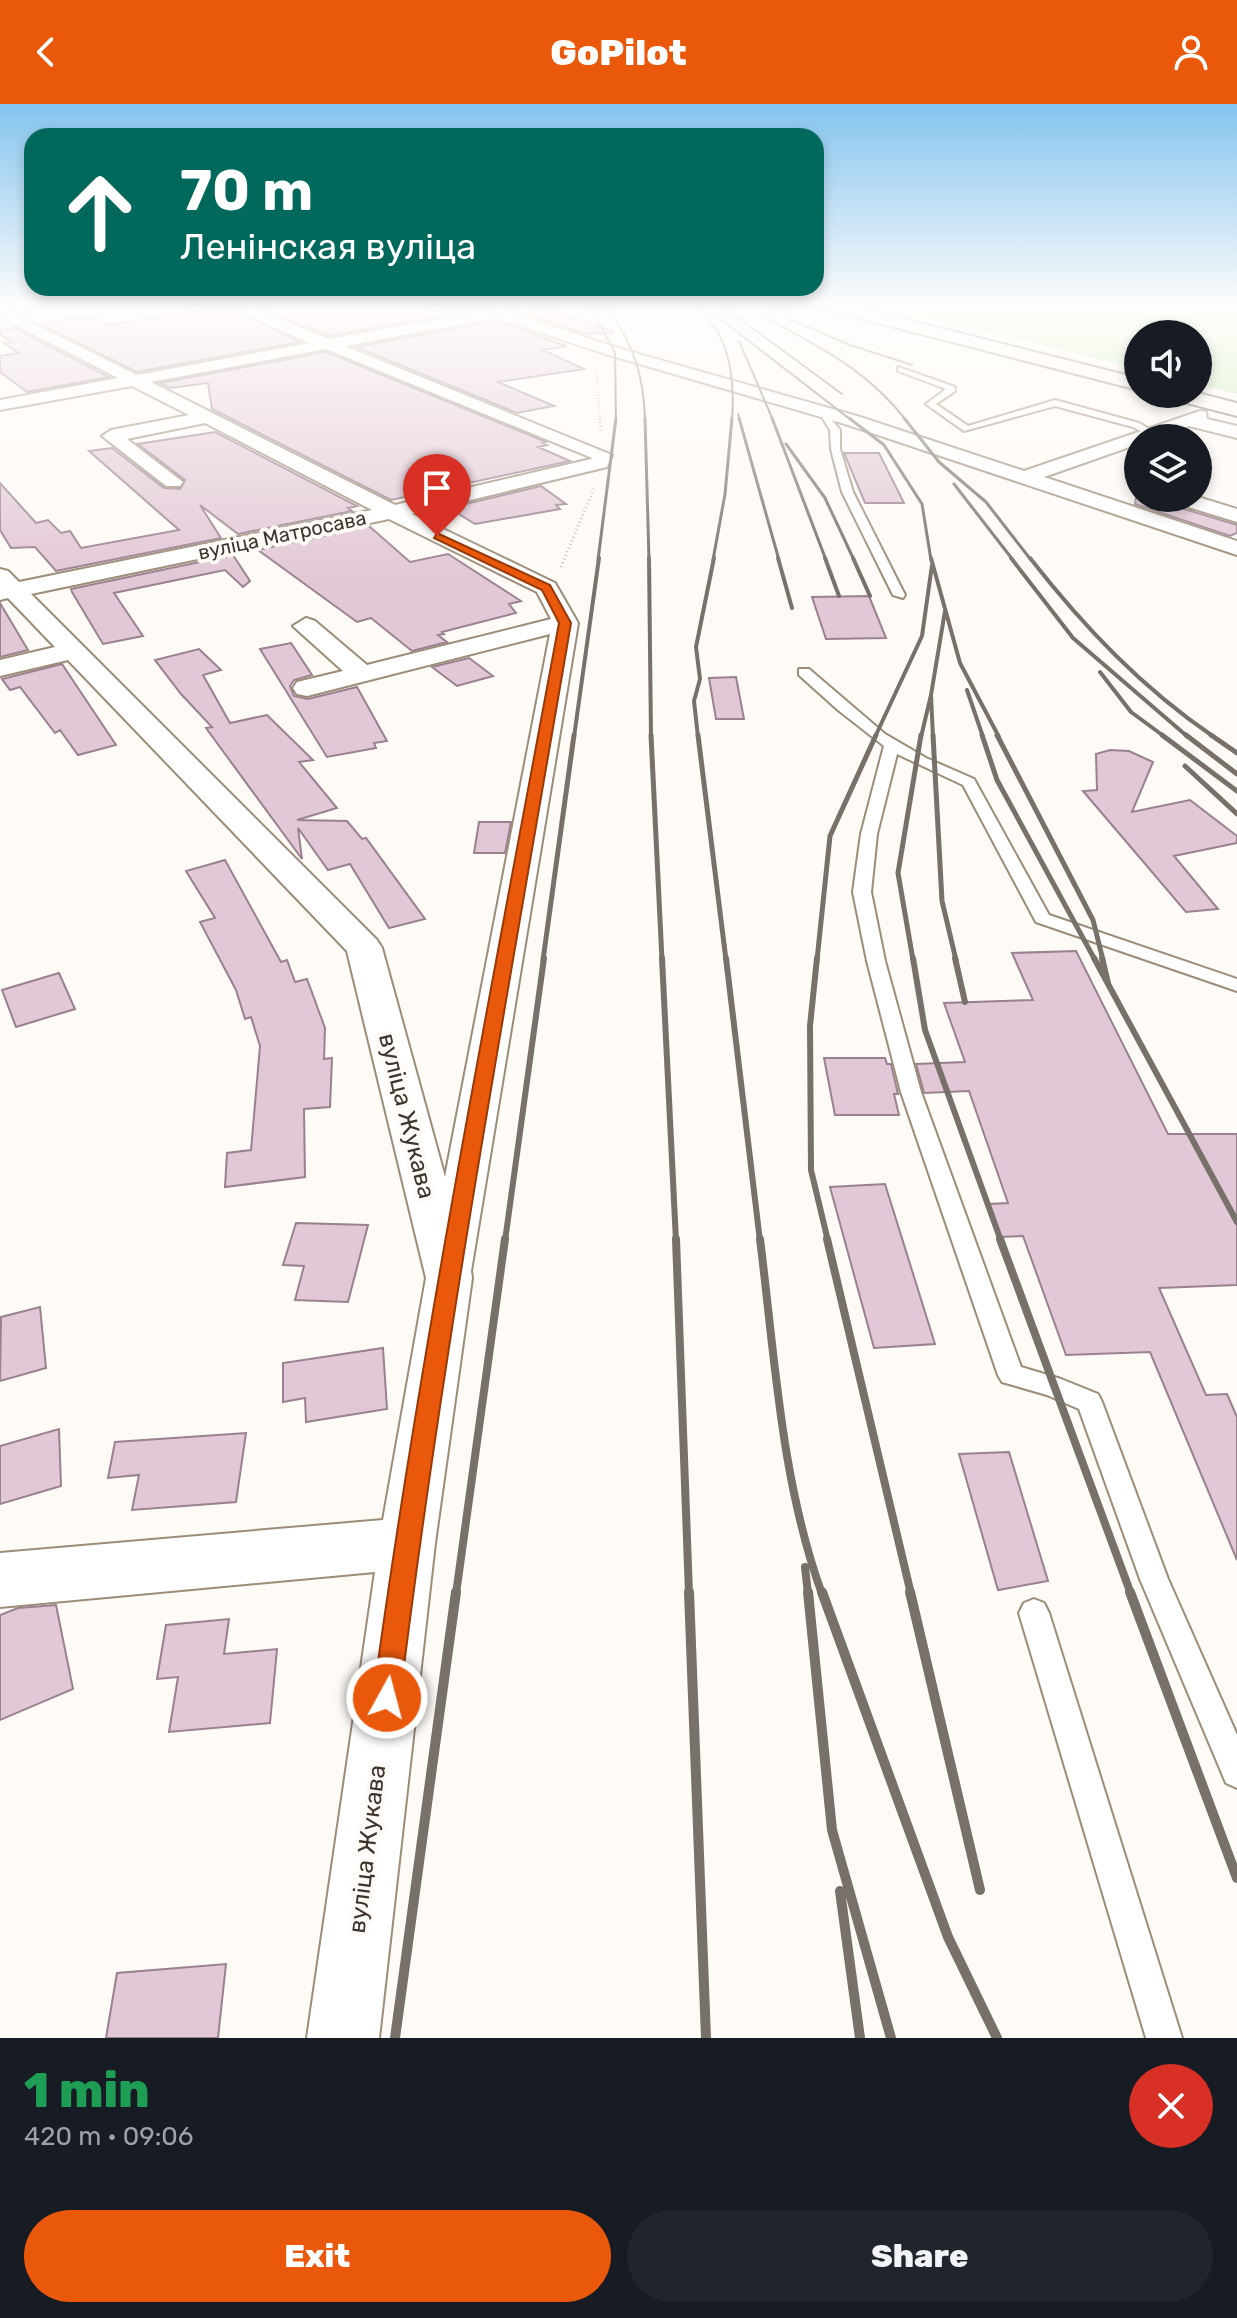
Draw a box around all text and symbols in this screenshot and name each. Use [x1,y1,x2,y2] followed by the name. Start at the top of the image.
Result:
[24,30,68,74] icon: back
[1169,30,1213,74] icon: person
[550,31,687,74] text: GoPilot
[180,158,313,224] text: 70 m
[48,160,152,264] icon: ahead
[180,225,476,268] text: Ленінская вуліца
[1124,320,1212,512] map controls
[1124,320,1212,408] button: sound
[1124,424,1212,512] button: layers
[403,454,471,536] pin
[415,466,459,510] icon: arrive
[196,505,368,565] street label: вуліца Матросава
[373,1030,441,1202] street label: вуліца Жукава
[345,1656,429,1740] position arrow
[343,1763,391,1935] street label: вуліца Жукава
[24,2062,150,2119] text: 1 min
[1129,2064,1213,2148] button: close
[24,2121,194,2152] text: 420 m · 09:06
[24,2210,611,2302] button: Exit
[627,2210,1213,2302] button: Share

